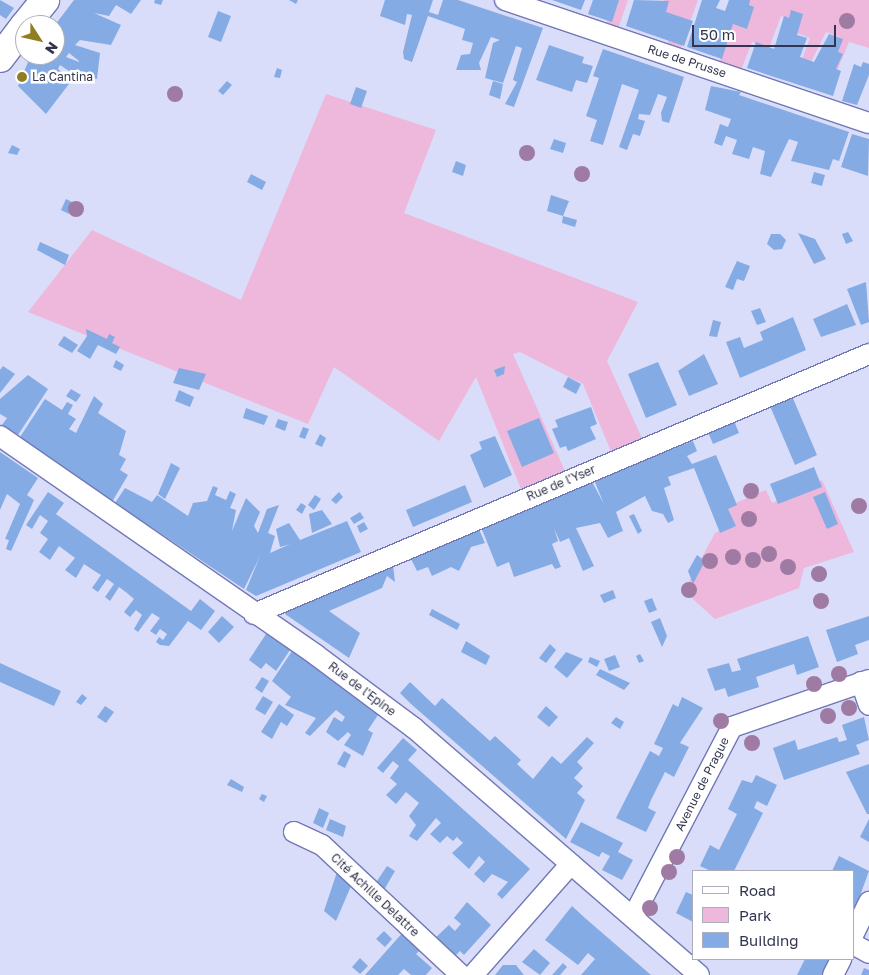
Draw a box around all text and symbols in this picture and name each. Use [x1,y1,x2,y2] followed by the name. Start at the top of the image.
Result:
[15,15,65,65] north arrow
[694,15,838,47] scale bar
[700,25,735,43] text: 50 m
[42,39,62,58] text: N
[646,41,728,81] street label: Rue de Prusse
[32,70,93,84] place label: La Cantina
[16,71,28,83] marker: La Cantina
[524,462,598,504] street label: Rue de l'Yser
[325,659,399,719] street label: Rue de l'Epine
[672,735,732,833] street label: Avenue de Prague
[328,850,422,940] street label: Cité Achille Delattre
[692,870,854,960] legend
[739,881,776,899] text: Road
[739,906,771,924] text: Park
[739,931,799,949] text: Building

